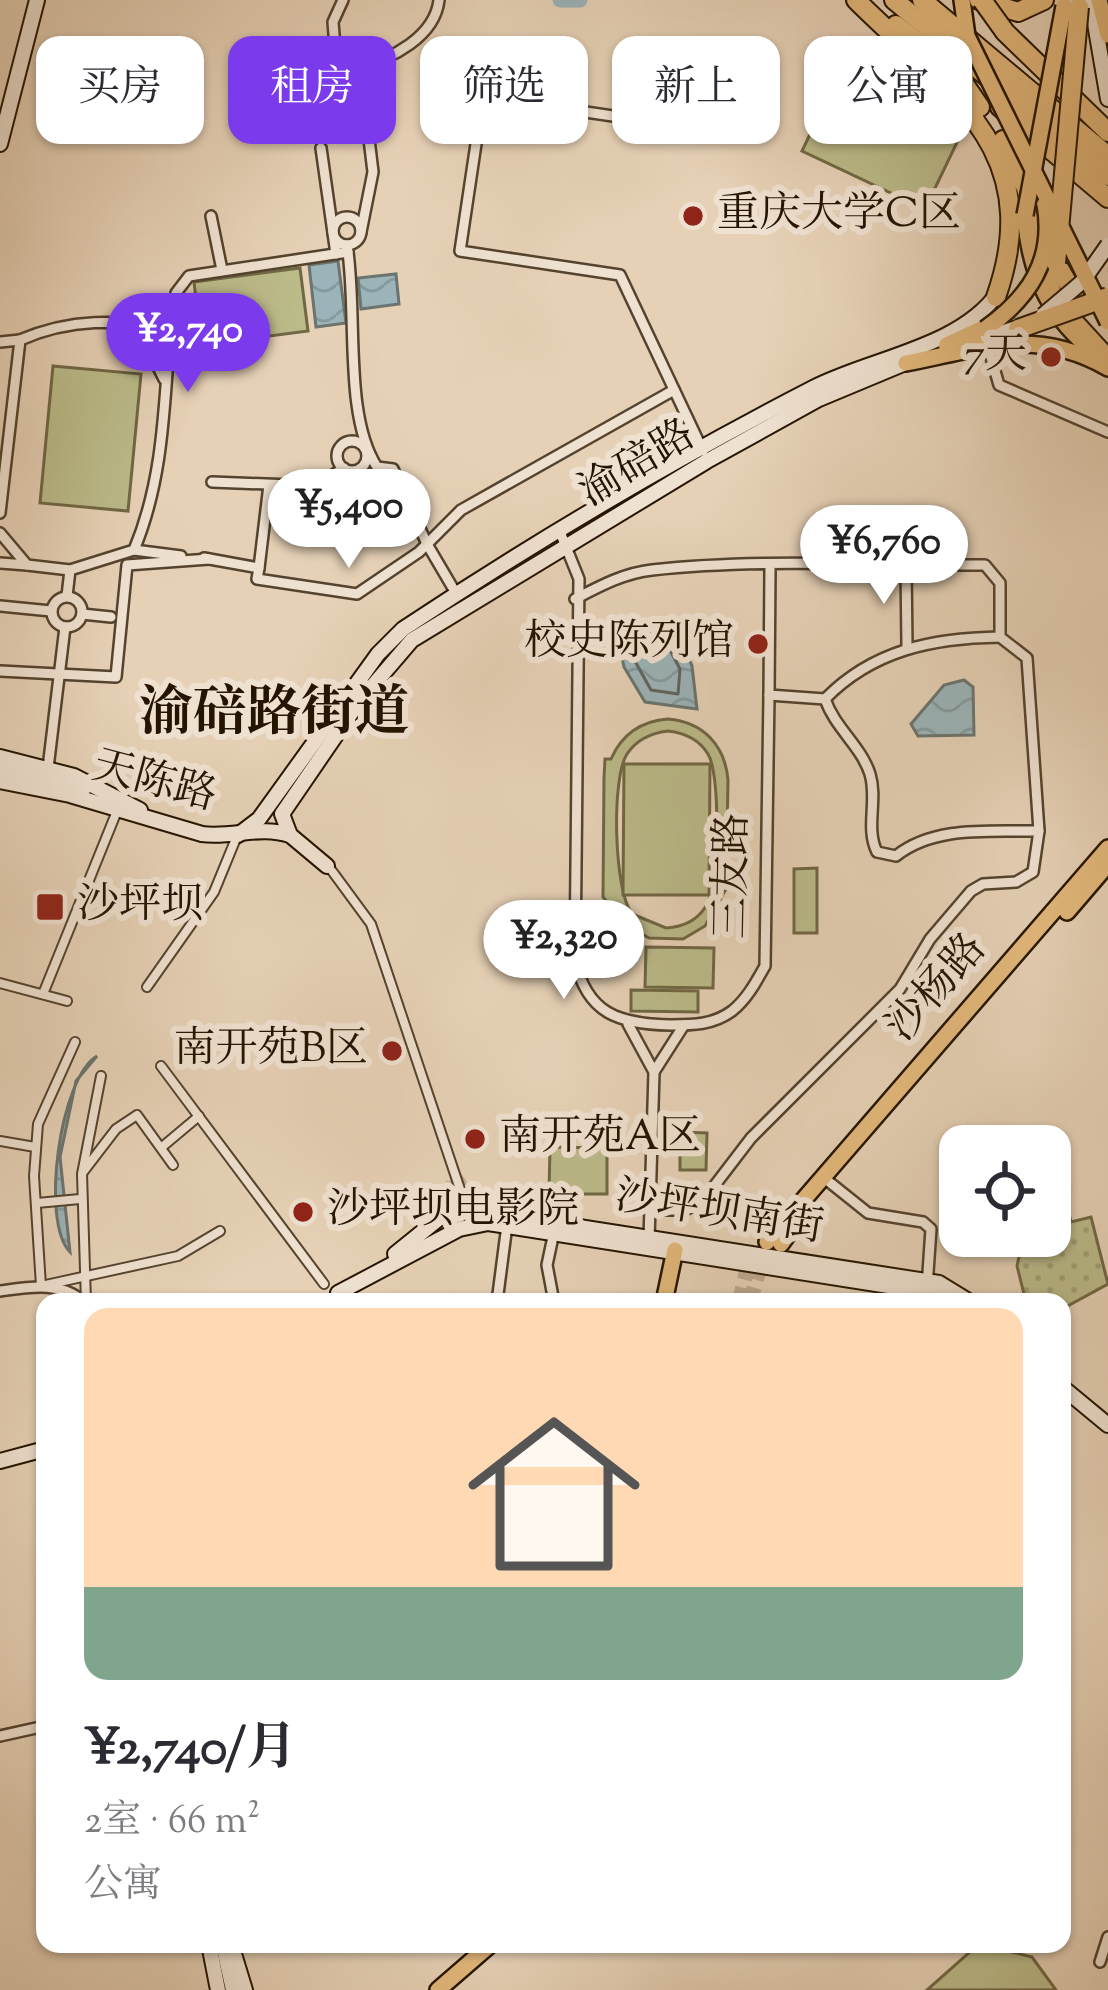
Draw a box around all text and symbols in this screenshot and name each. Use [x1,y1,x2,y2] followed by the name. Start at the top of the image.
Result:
[36,36,204,144] chip: 买房
[228,36,396,144] chip: 租房
[420,36,588,144] chip: 筛选
[612,36,780,144] chip: 新上
[804,36,972,144] chip: 公寓
[717,186,961,246] place label: 重庆大学C区
[680,203,706,229] marker: 重庆大学C区
[90,293,286,395] pin: ¥2,740
[133,304,243,360] text: ¥2,740
[964,327,1027,387] place label: 7天
[1038,344,1064,370] marker: 7天
[569,407,707,523] street label: 渝碚路
[251,469,447,571] pin: ¥5,400
[295,480,403,536] text: ¥5,400
[786,505,982,607] pin: ¥6,760
[827,516,941,572] text: ¥6,760
[524,614,734,674] place label: 校史陈列馆
[745,631,771,657] marker: 校史陈列馆
[139,677,409,755] district label: 渝碚路街道
[85,738,223,828] street label: 天陈路
[703,812,765,940] street label: 三友路
[77,877,203,937] place label: 沙坪坝
[34,891,66,923] marker: 沙坪坝
[466,900,662,1002] pin: ¥2,320
[510,911,618,967] text: ¥2,320
[874,922,1002,1056] street label: 沙杨路
[174,1021,368,1081] place label: 南开苑B区
[379,1038,405,1064] marker: 南开苑B区
[499,1109,701,1169] place label: 南开苑A区
[939,1125,1071,1257] map controls
[939,1125,1071,1257] button: locate
[462,1126,488,1152] marker: 南开苑A区
[611,1168,827,1260] street label: 沙坪坝南街
[327,1182,579,1242] place label: 沙坪坝电影院
[290,1199,316,1225] marker: 沙坪坝电影院
[446,1386,662,1602] icon: home
[84,1714,297,1787] text: ¥2,740/月
[84,1795,260,1851] text: 2室 · 66 m²
[84,1859,162,1915] text: 公寓

